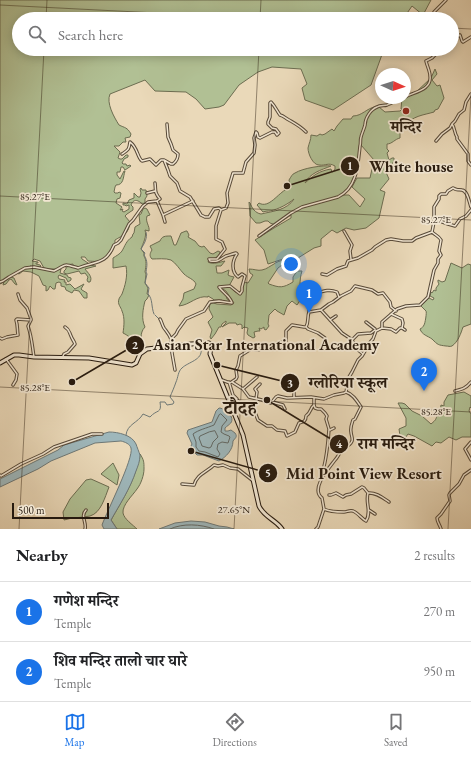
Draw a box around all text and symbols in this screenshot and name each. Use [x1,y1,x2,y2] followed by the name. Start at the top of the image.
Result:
[12,12,459,56] search box
[26,23,48,45] icon: search
[58,25,123,44] text: Search here
[375,68,411,104] north arrow
[401,106,411,116] marker: मन्दिर
[389,117,423,136] place label: मन्दिर
[340,152,461,180] callout: White house
[369,156,453,177] text: White house
[347,158,353,174] text: 1
[20,190,50,203] text: 85.27°E
[421,213,451,226] text: 85.27°E
[281,254,301,274] your location
[296,280,322,313] pin: 1
[125,331,388,359] callout: Asian Star International Academy
[152,334,379,355] text: Asian Star International Academy
[132,337,139,353] text: 2
[411,358,437,391] pin: 2
[280,369,395,397] callout: ग्लोरिया स्कूल
[308,372,389,393] text: ग्लोरिया स्कूल
[287,375,293,391] text: 3
[20,381,50,394] text: 85.28°E
[221,395,258,420] district label: टौदह
[421,405,451,418] text: 85.28°E
[329,430,422,458] callout: राम मन्दिर
[356,433,416,454] text: राम मन्दिर
[336,436,343,452] text: 4
[258,459,450,487] callout: Mid Point View Resort
[286,463,442,484] text: Mid Point View Resort
[265,465,271,481] text: 5
[12,501,109,520] scale bar
[18,503,45,517] text: 500 m
[218,503,250,516] text: 27.65°N
[16,544,68,566] text: Nearby
[414,547,455,564] text: 2 results
[54,591,119,610] text: गणेश मन्दिर
[26,603,32,620] text: 1
[424,603,455,620] text: 270 m
[54,615,91,632] text: Temple
[54,651,187,670] text: शिव मन्दिर तालो चार घारे
[26,663,32,680] text: 2
[424,663,455,680] text: 950 m
[54,675,91,692] text: Temple
[64,711,86,749] tab: Map
[213,711,257,749] tab: Directions
[384,711,407,749] tab: Saved

